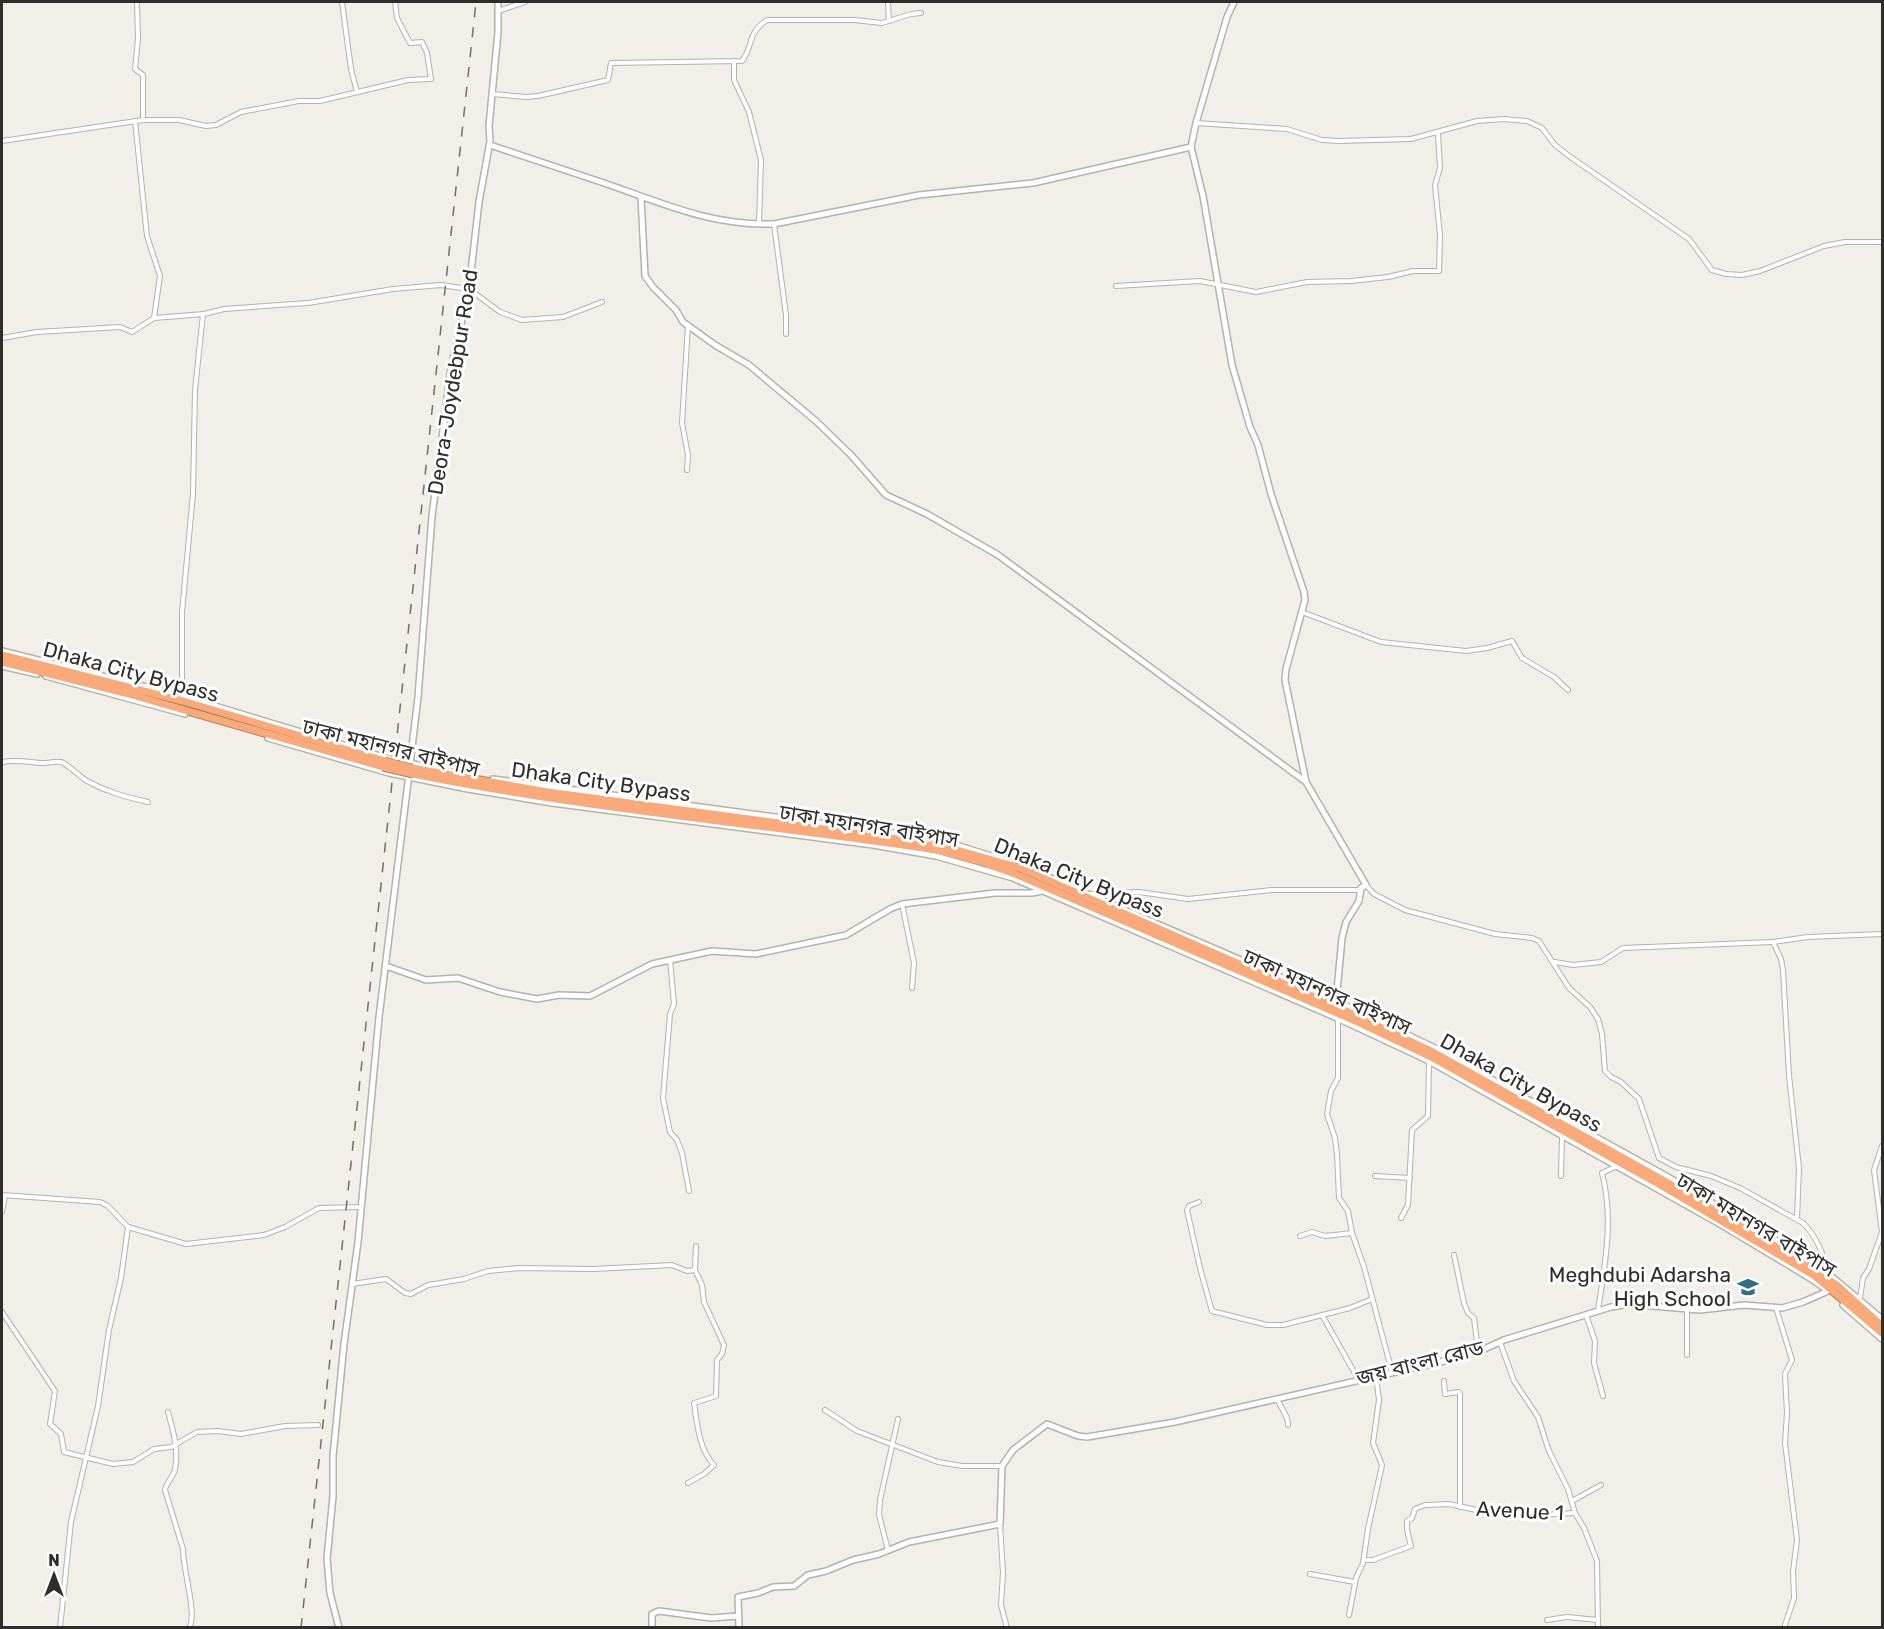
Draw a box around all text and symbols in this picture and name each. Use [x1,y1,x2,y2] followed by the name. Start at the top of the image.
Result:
[422,267,483,497] street label: Deora-Joydebpur Road
[41,636,222,707] street label: Dhaka City Bypass
[299,713,483,782] street label: ঢাকা মহানগর বাইপাস
[510,757,692,806] street label: Dhaka City Bypass
[777,799,961,852] street label: ঢাকা মহানগর বাইপাস
[991,832,1168,923] street label: Dhaka City Bypass
[1238,943,1416,1040] street label: ঢাকা মহানগর বাইপাস
[1436,1028,1606,1137] street label: Dhaka City Bypass
[1671,1167,1841,1282] street label: ঢাকা মহানগর বাইপাস
[1549,1262,1731,1311] place label: Meghdubi Adarsha High School
[1736,1275,1760,1299] school or university icon: Meghdubi Adarsha High School
[1353,1334,1487,1391] street label: জয় বাংলা রোড
[1476,1496,1564,1525] street label: Avenue 1
[24,1545,84,1605] north arrow
[48,1551,60,1570] text: N

